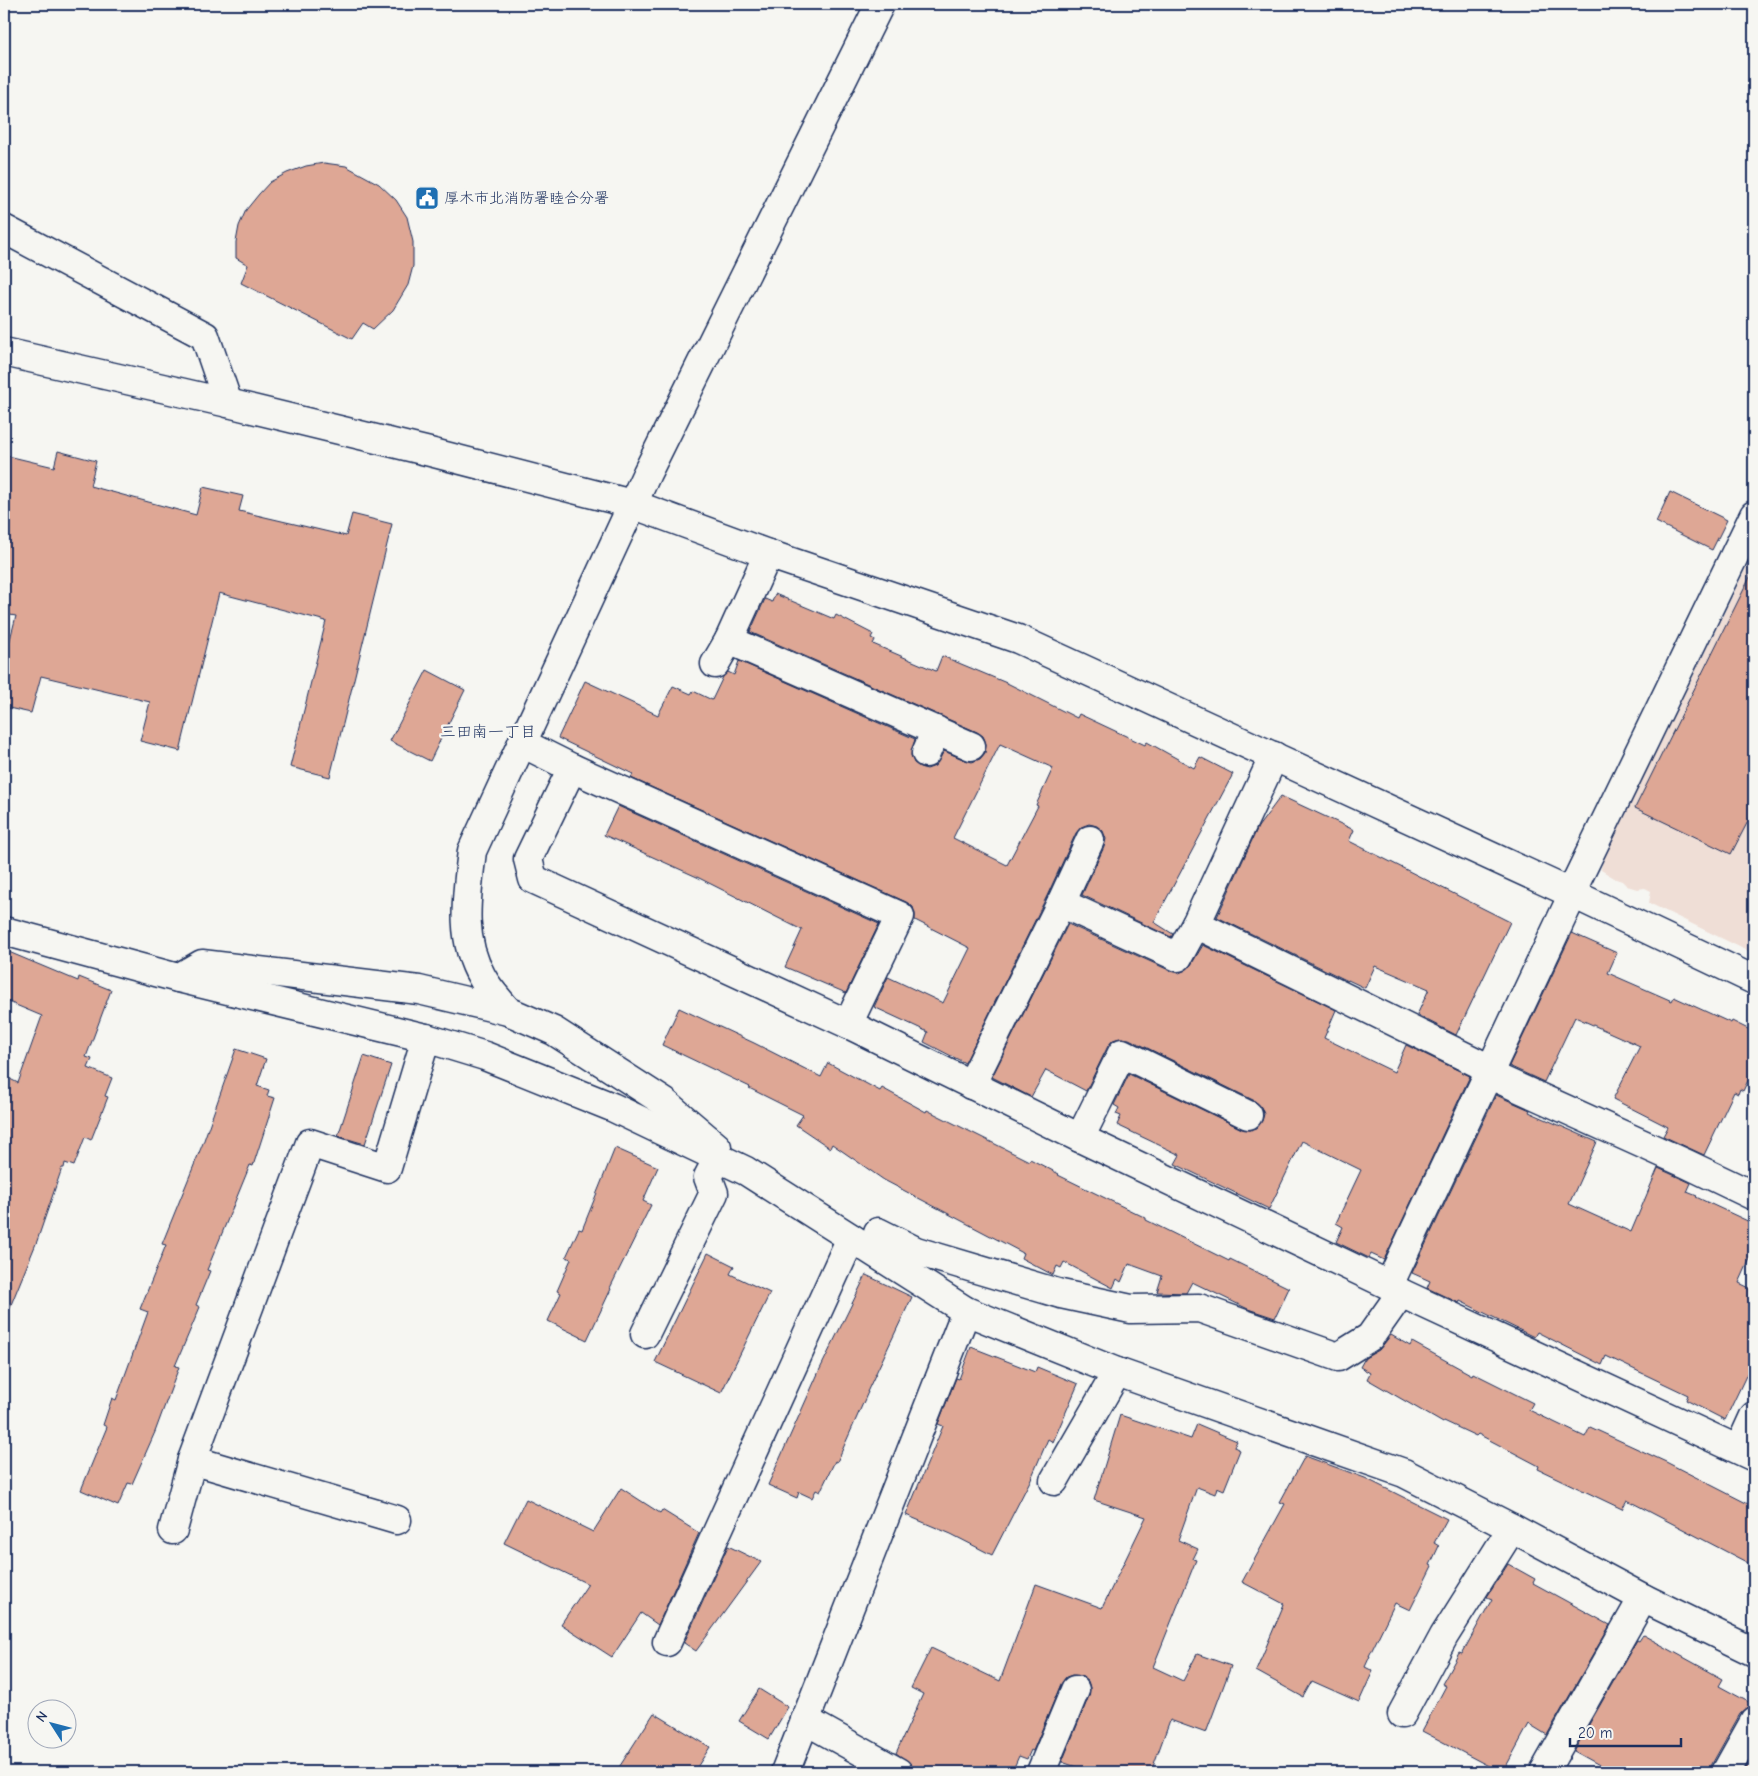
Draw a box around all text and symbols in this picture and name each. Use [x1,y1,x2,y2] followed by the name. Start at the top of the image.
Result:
[414,185,440,211] public building icon: 厚木市北消防署睦合分署
[444,189,609,207] place label: 厚木市北消防署睦合分署
[440,723,536,741] district label: 三田南一丁目
[28,1698,78,1748] north arrow
[32,1708,51,1725] text: N
[1570,1716,1682,1748] scale bar
[1578,1724,1612,1742] text: 20 m

